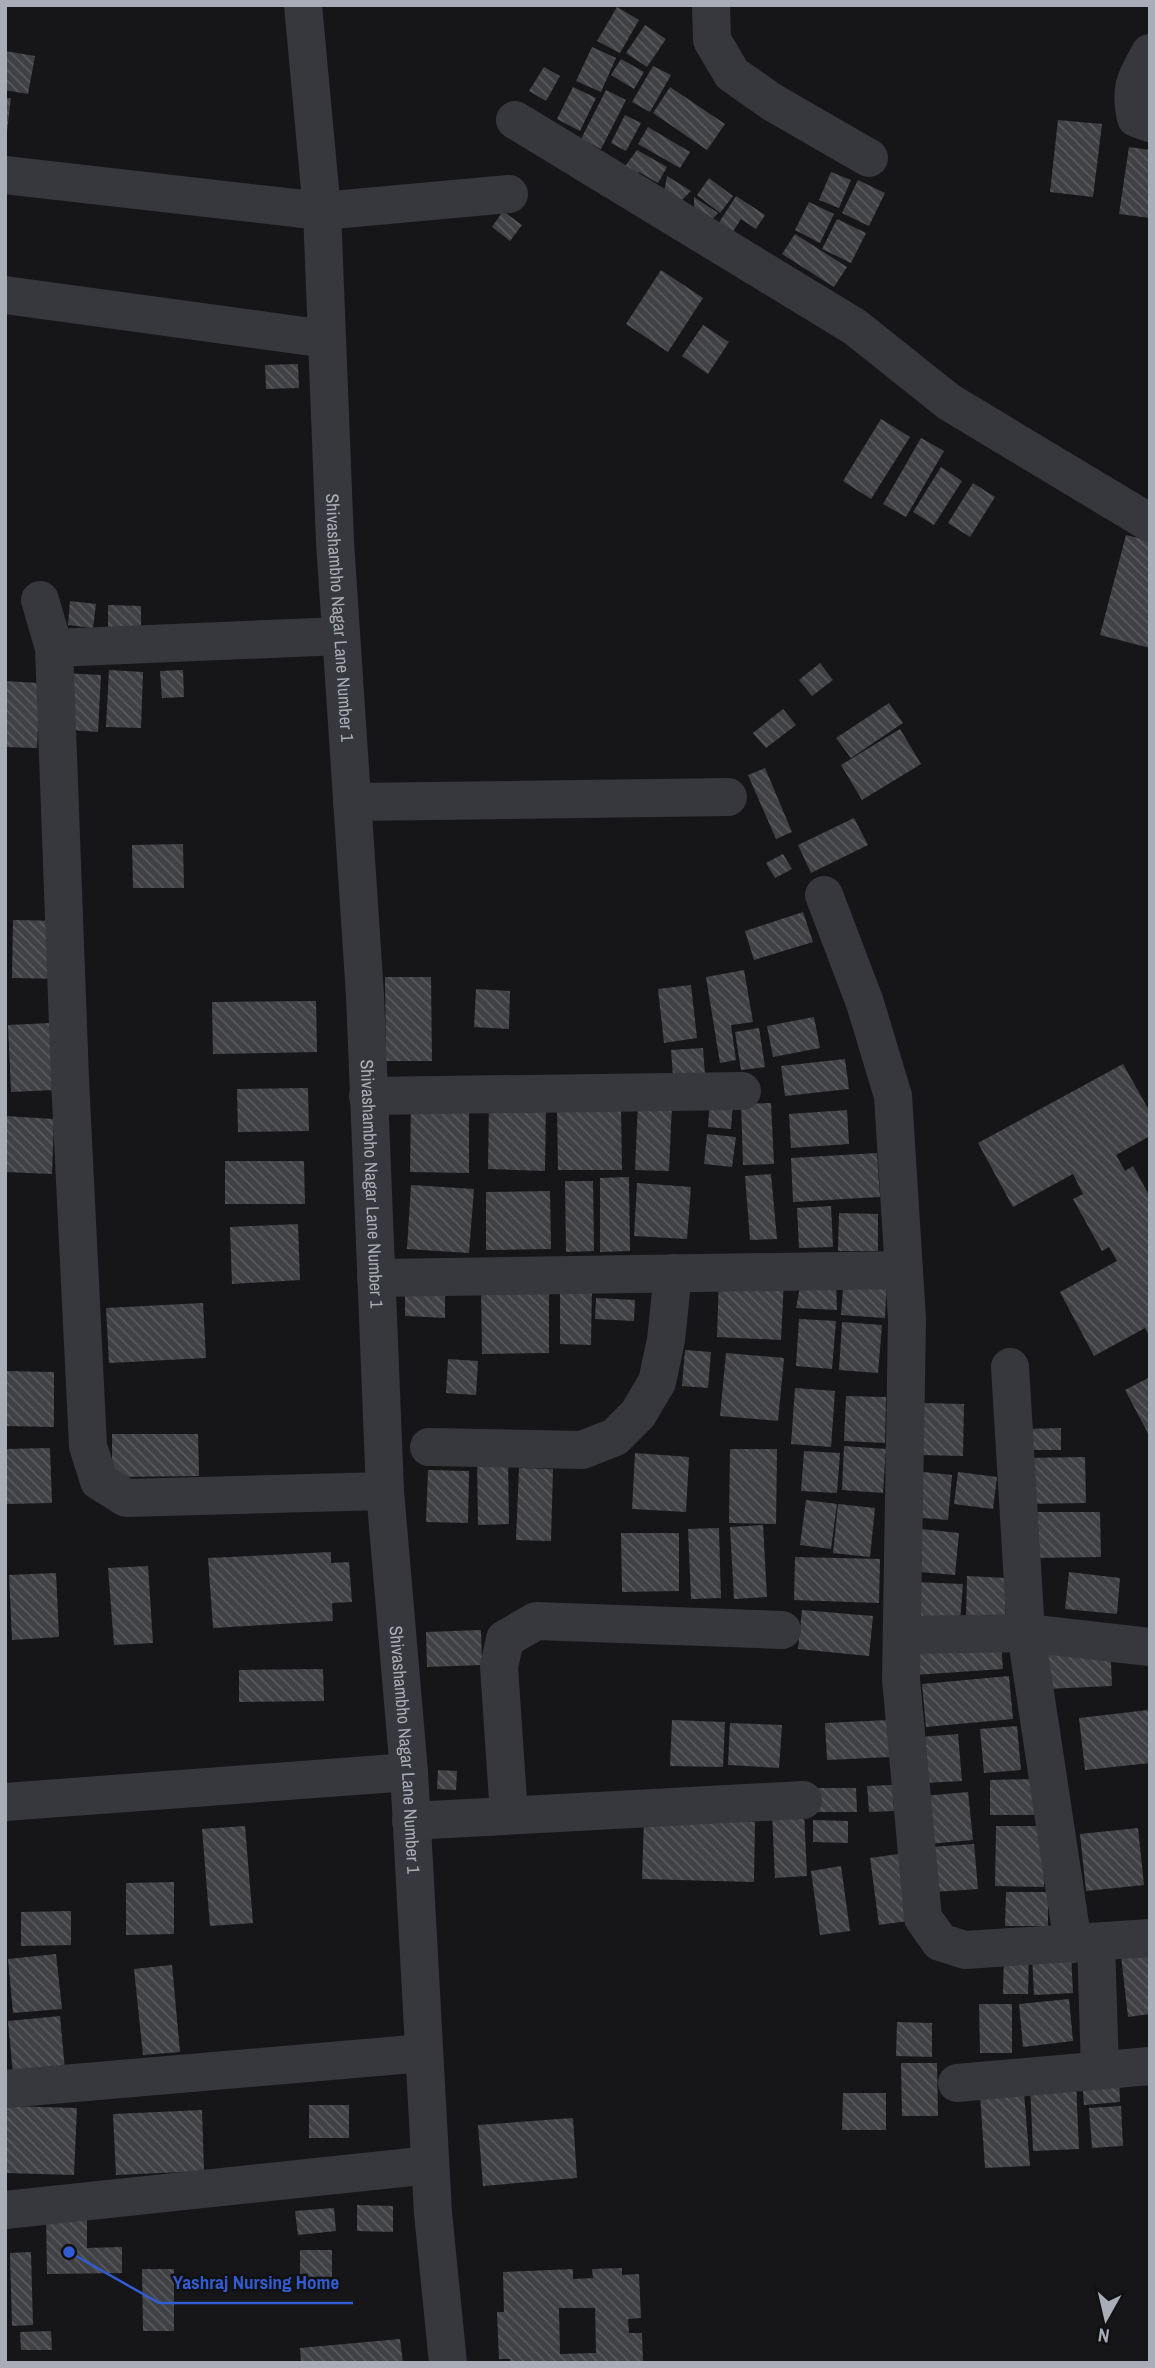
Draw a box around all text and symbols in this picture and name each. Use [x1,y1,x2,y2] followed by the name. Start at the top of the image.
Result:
[321,493,361,743] street label: Shivashambho Nagar Lane Number 1
[355,1059,390,1309] street label: Shivashambho Nagar Lane Number 1
[384,1624,427,1875] street label: Shivashambho Nagar Lane Number 1
[159,2263,353,2303] callout: Yashraj Nursing Home
[173,2269,339,2295] text: Yashraj Nursing Home
[1071,2284,1141,2354] north arrow
[1096,2322,1111,2349] text: N

